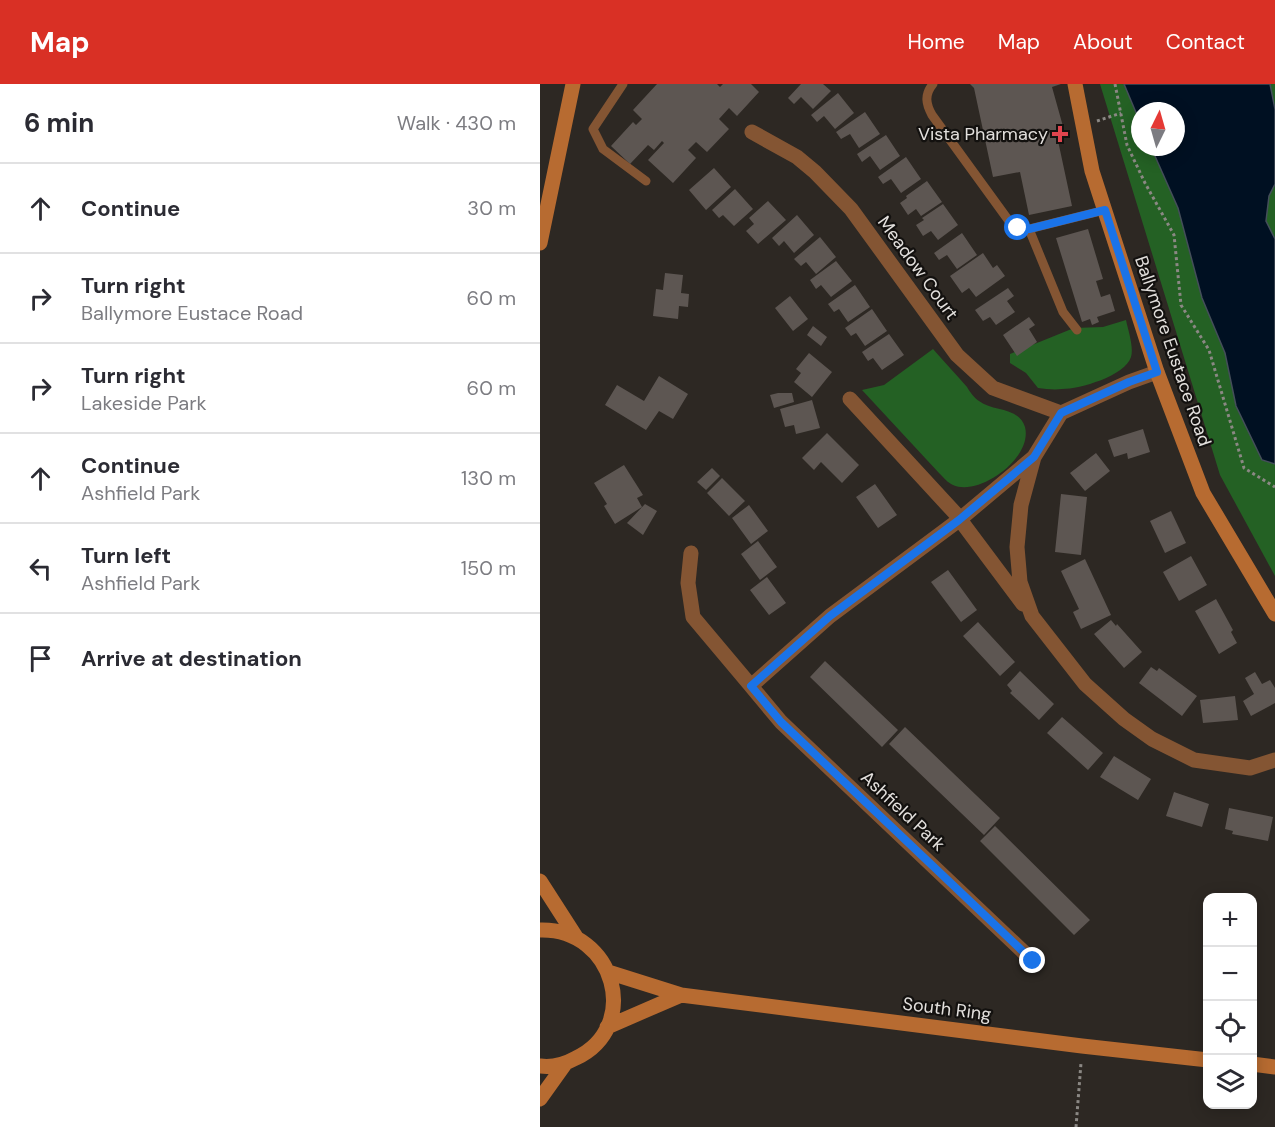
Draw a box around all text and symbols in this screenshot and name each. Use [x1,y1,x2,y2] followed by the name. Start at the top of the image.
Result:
[30,24,90,61] text: Map
[907,28,965,56] text: Home
[998,28,1040,56] text: Map
[1073,28,1133,56] text: About
[1166,28,1245,56] text: Contact
[1131,102,1185,156] north arrow
[24,106,94,140] text: 6 min
[397,110,516,136] text: Walk · 430 m
[918,122,1048,146] place label: Vista Pharmacy
[1053,127,1067,141] marker: Vista Pharmacy
[24,192,57,225] icon: ahead
[81,194,180,223] text: Continue
[467,195,516,221] text: 30 m
[872,211,964,325] street label: Meadow Court
[1004,214,1030,240] route start
[1129,253,1217,449] street label: Ballymore Eustace Road
[81,271,186,300] text: Turn right
[24,282,57,315] icon: right
[467,285,516,311] text: 60 m
[81,300,303,326] text: Ballymore Eustace Road
[81,361,186,390] text: Turn right
[24,372,57,405] icon: right
[467,375,516,401] text: 60 m
[81,390,207,416] text: Lakeside Park
[81,451,180,480] text: Continue
[24,462,57,495] icon: ahead
[461,465,516,491] text: 130 m
[81,480,200,506] text: Ashfield Park
[81,541,171,570] text: Turn left
[24,552,57,585] icon: left
[461,555,516,581] text: 150 m
[81,570,200,596] text: Ashfield Park
[24,642,57,675] icon: arrive
[81,644,302,673] text: Arrive at destination
[856,766,950,856] street label: Ashfield Park
[1203,893,1257,1109] map controls
[1203,893,1257,947] button: +
[1019,947,1045,973] route end
[1203,947,1257,1001] button: −
[901,992,993,1026] street label: South Ring
[1203,1001,1257,1055] button: locate
[1203,1055,1257,1109] button: layers

